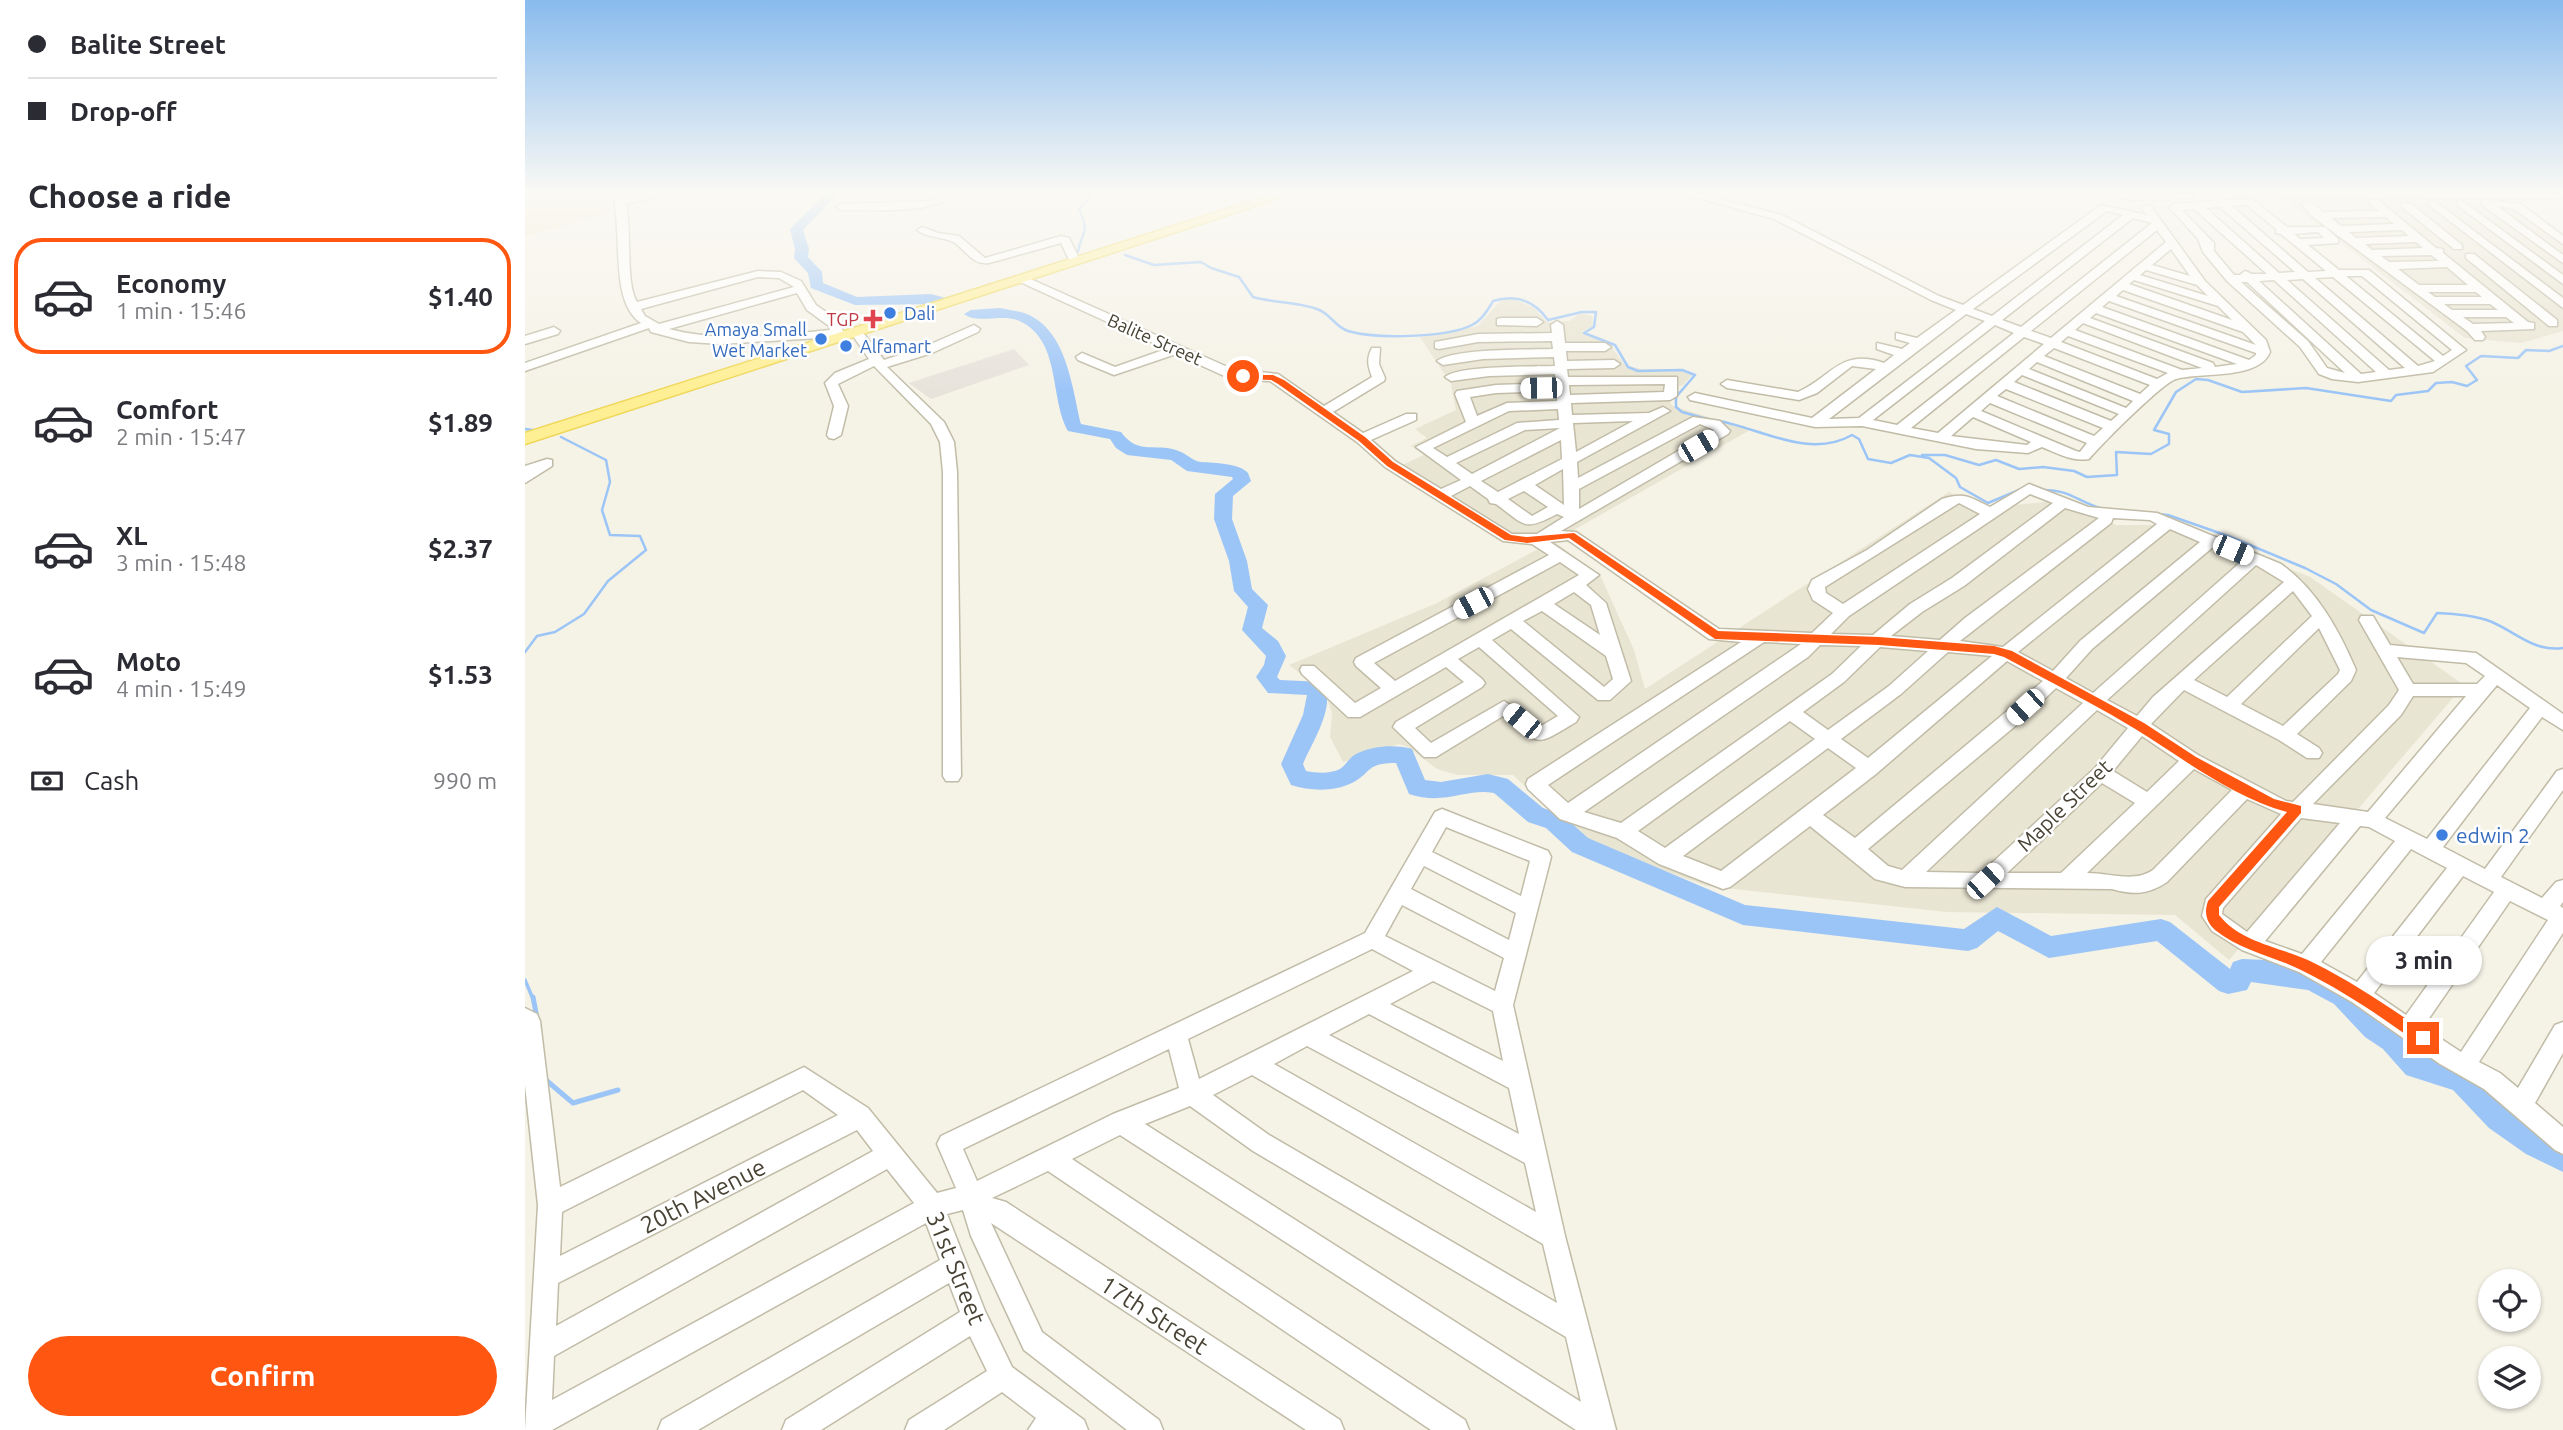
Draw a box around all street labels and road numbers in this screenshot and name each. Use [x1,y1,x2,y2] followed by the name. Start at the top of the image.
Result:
[1105,309,1205,369] street label: Balite Street
[2012,754,2116,856] street label: Maple Street
[636,1153,770,1239] street label: 20th Avenue
[921,1208,991,1329] street label: 31st Street
[1095,1270,1213,1360] street label: 17th Street

